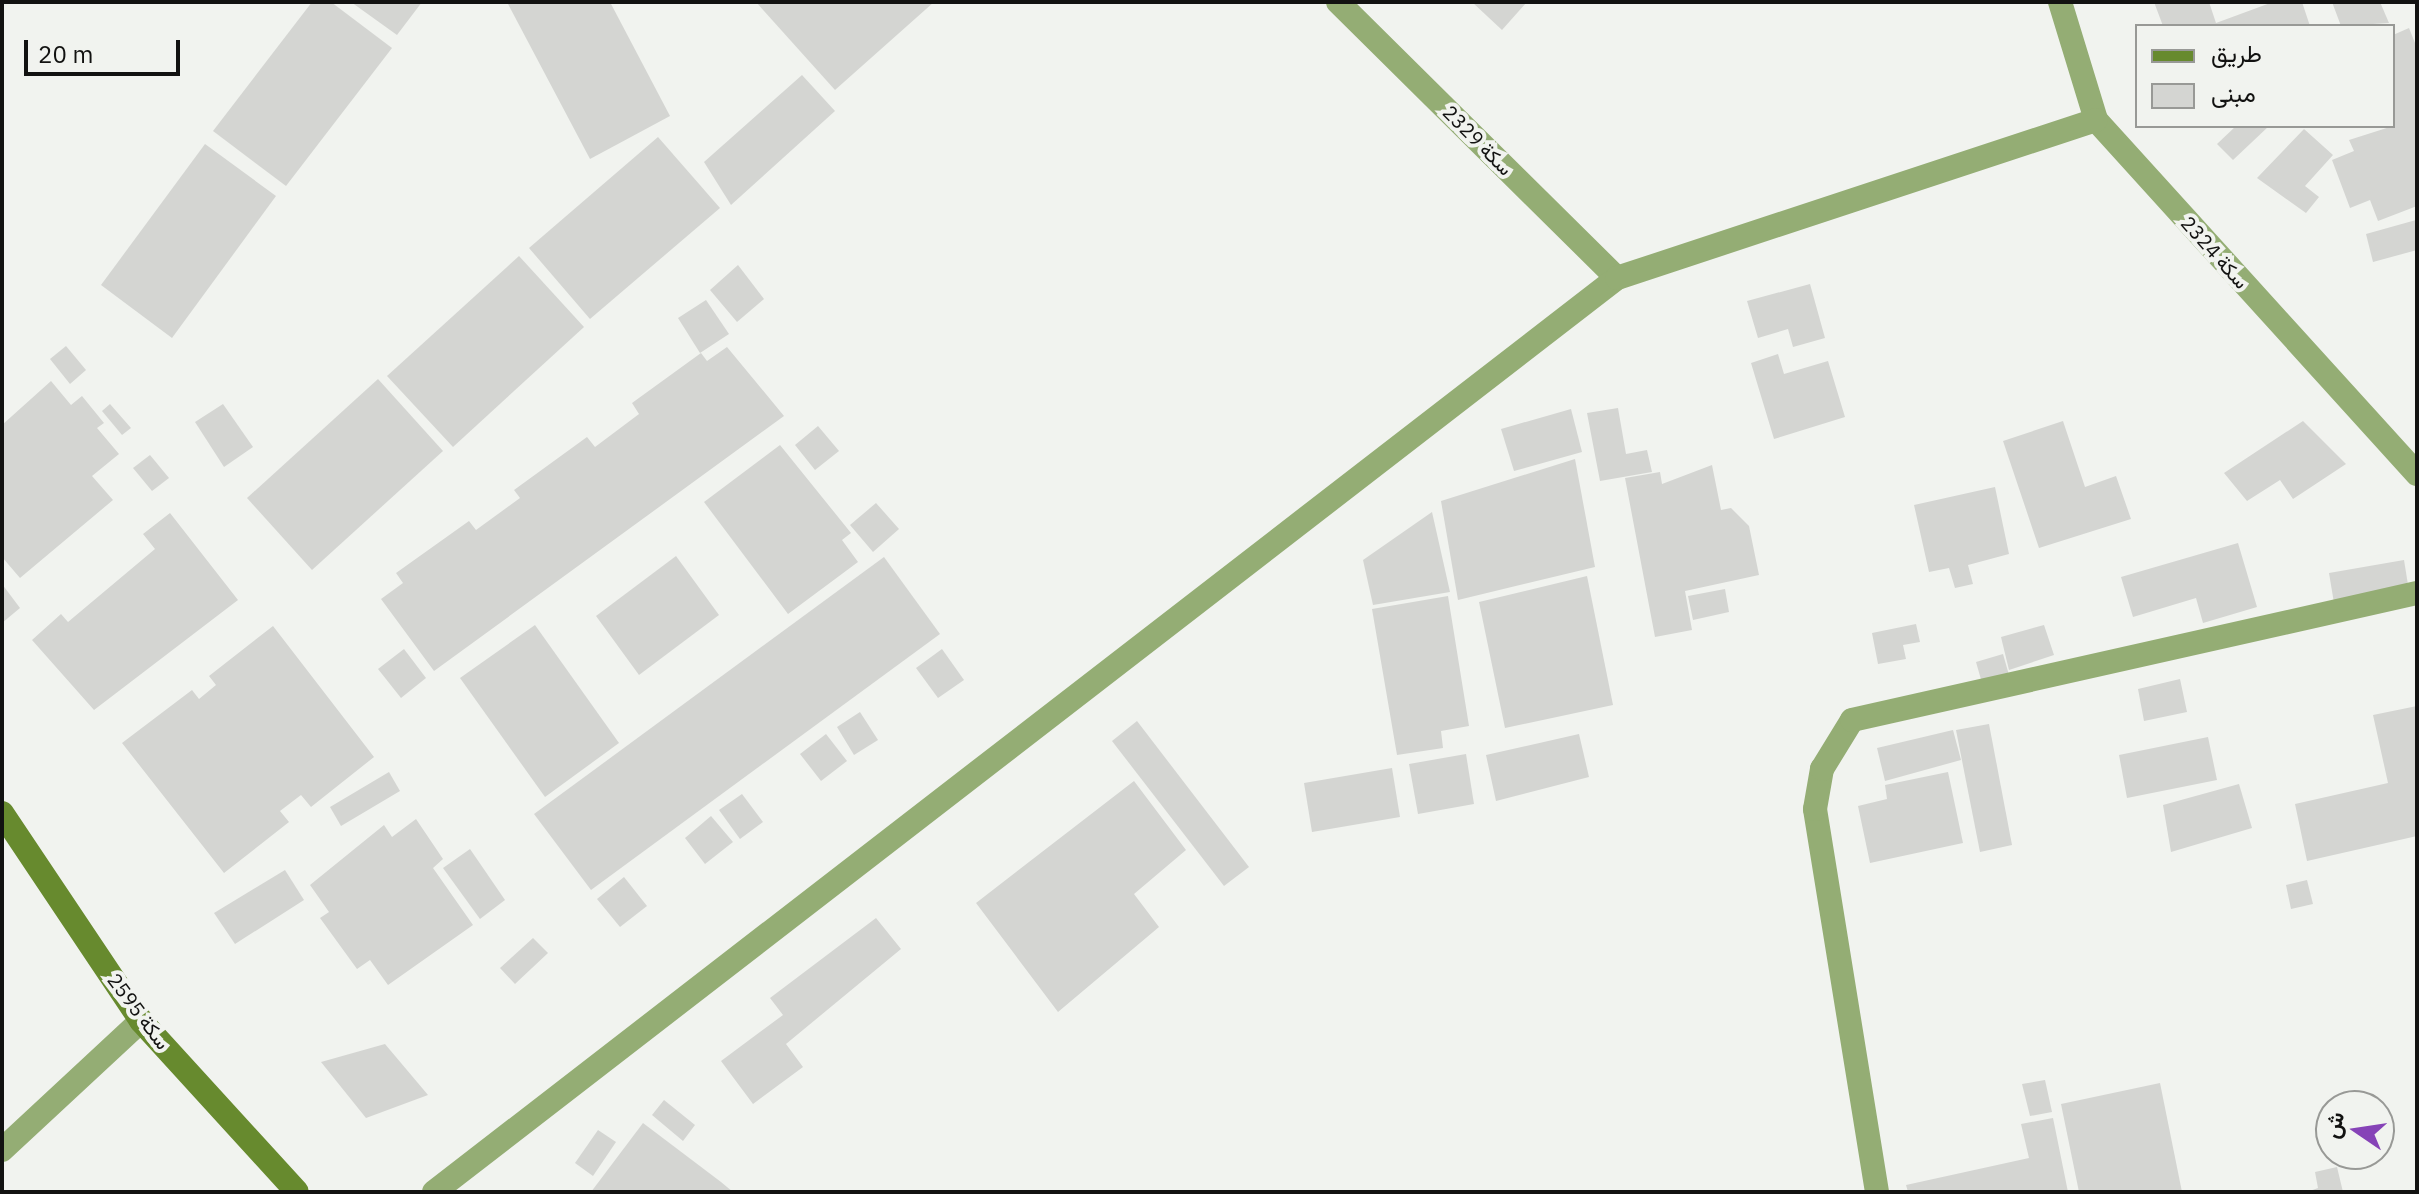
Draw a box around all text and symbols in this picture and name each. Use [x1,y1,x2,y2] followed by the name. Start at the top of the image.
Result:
[28,24,184,74] scale bar
[2135,24,2395,128] legend
[2211,37,2262,69] text: طريق
[38,38,93,70] text: 20 m
[2211,77,2256,109] text: مبنى
[1438,100,1518,180] street label: سكة 2329
[2176,211,2254,293] street label: سكة 2324
[103,968,175,1054] street label: سكة 2595
[2315,1090,2395,1170] north arrow
[2316,1109,2350,1141] text: ش

